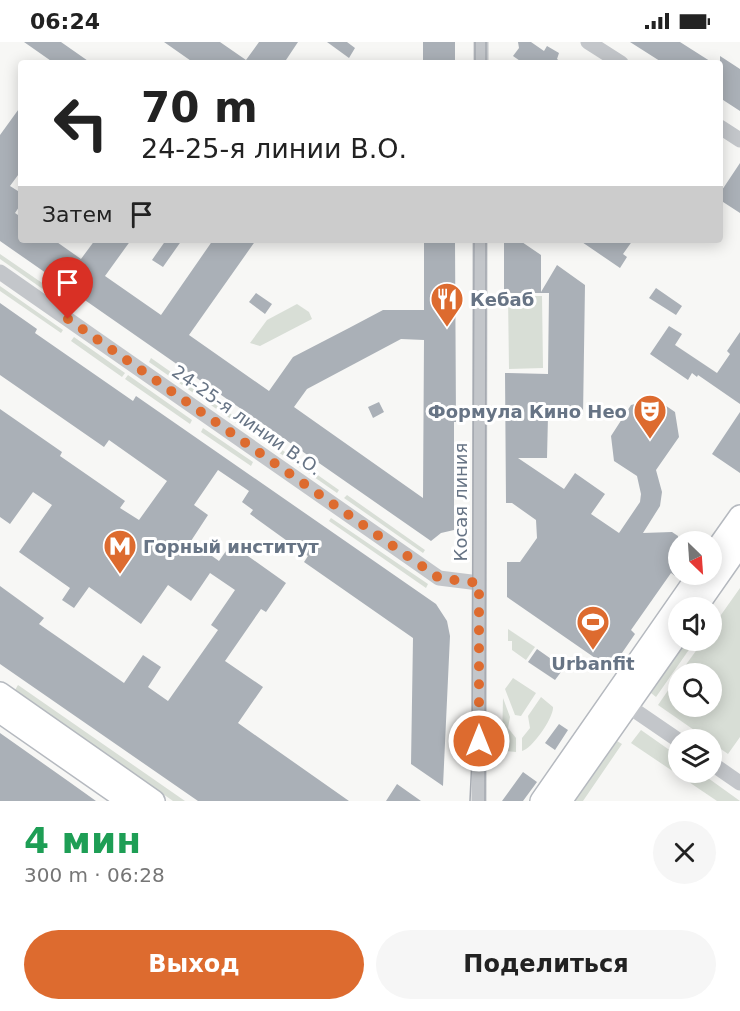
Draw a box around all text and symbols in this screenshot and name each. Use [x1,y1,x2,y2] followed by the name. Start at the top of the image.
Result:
[30,9,100,34] text: 06:24
[141,83,258,132] text: 70 m
[42,84,120,162] icon: left
[141,133,407,164] text: 24-25-я линии В.О.
[125,198,158,231] icon: arrive
[42,202,113,227] text: Затем
[42,257,93,319] pin
[51,266,84,299] icon: arrive
[429,281,465,328] restaurant icon: Кебаб
[470,289,534,310] place label: Кебаб
[168,361,326,479] street label: 24-25-я линии В.О.
[632,393,668,440] theatre icon: Формула Кино Нео
[428,401,627,422] place label: Формула Кино Нео
[450,443,471,561] street label: Косая линия
[102,528,138,575] metro station icon: Горный институт
[668,531,722,585] north arrow
[668,531,722,783] map controls
[143,536,319,557] place label: Горный институт
[668,597,722,651] button: sound
[575,604,611,651] sports icon: Urbanfit
[551,653,635,674] place label: Urbanfit
[668,663,722,717] button: search
[447,709,511,773] position arrow
[668,729,722,783] button: layers
[24,820,141,861] text: 4 мин
[653,821,716,884] button: close
[24,863,165,887] text: 300 m · 06:28
[24,930,364,999] button: Выход
[376,930,716,999] button: Поделиться

